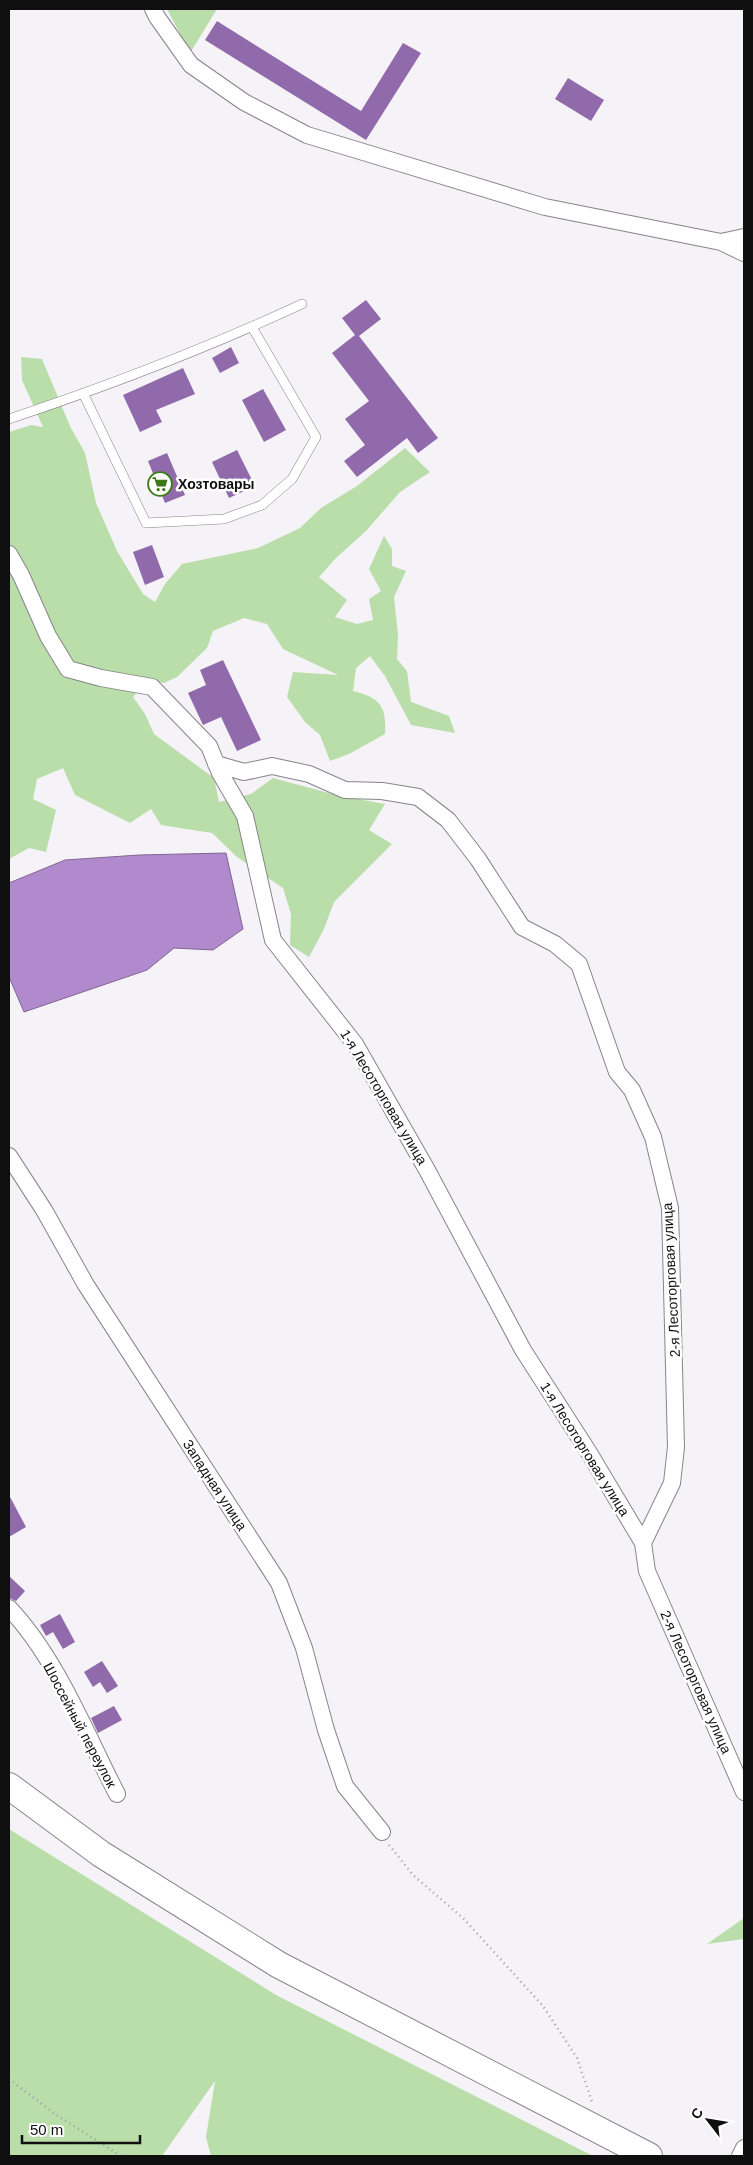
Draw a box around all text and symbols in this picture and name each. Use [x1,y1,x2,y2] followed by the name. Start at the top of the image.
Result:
[147,471,173,497] supermarket icon: Хозтовары
[178,476,254,492] place label: Хозтовары
[337,1026,431,1168] street label: 1-я Лесоторговая улица
[659,1202,683,1358] street label: 2-я Лесоторговая улица
[537,1379,633,1519] street label: 1-я Лесоторговая улица
[180,1437,250,1534] street label: Западная улица
[657,1608,735,1756] street label: 2-я Лесоторговая улица
[40,1660,120,1791] street label: Шоссейный переулок
[683,2095,733,2145] north arrow
[687,2105,706,2122] text: С
[22,2112,140,2144] scale bar
[30,2121,63,2138] text: 50 m

